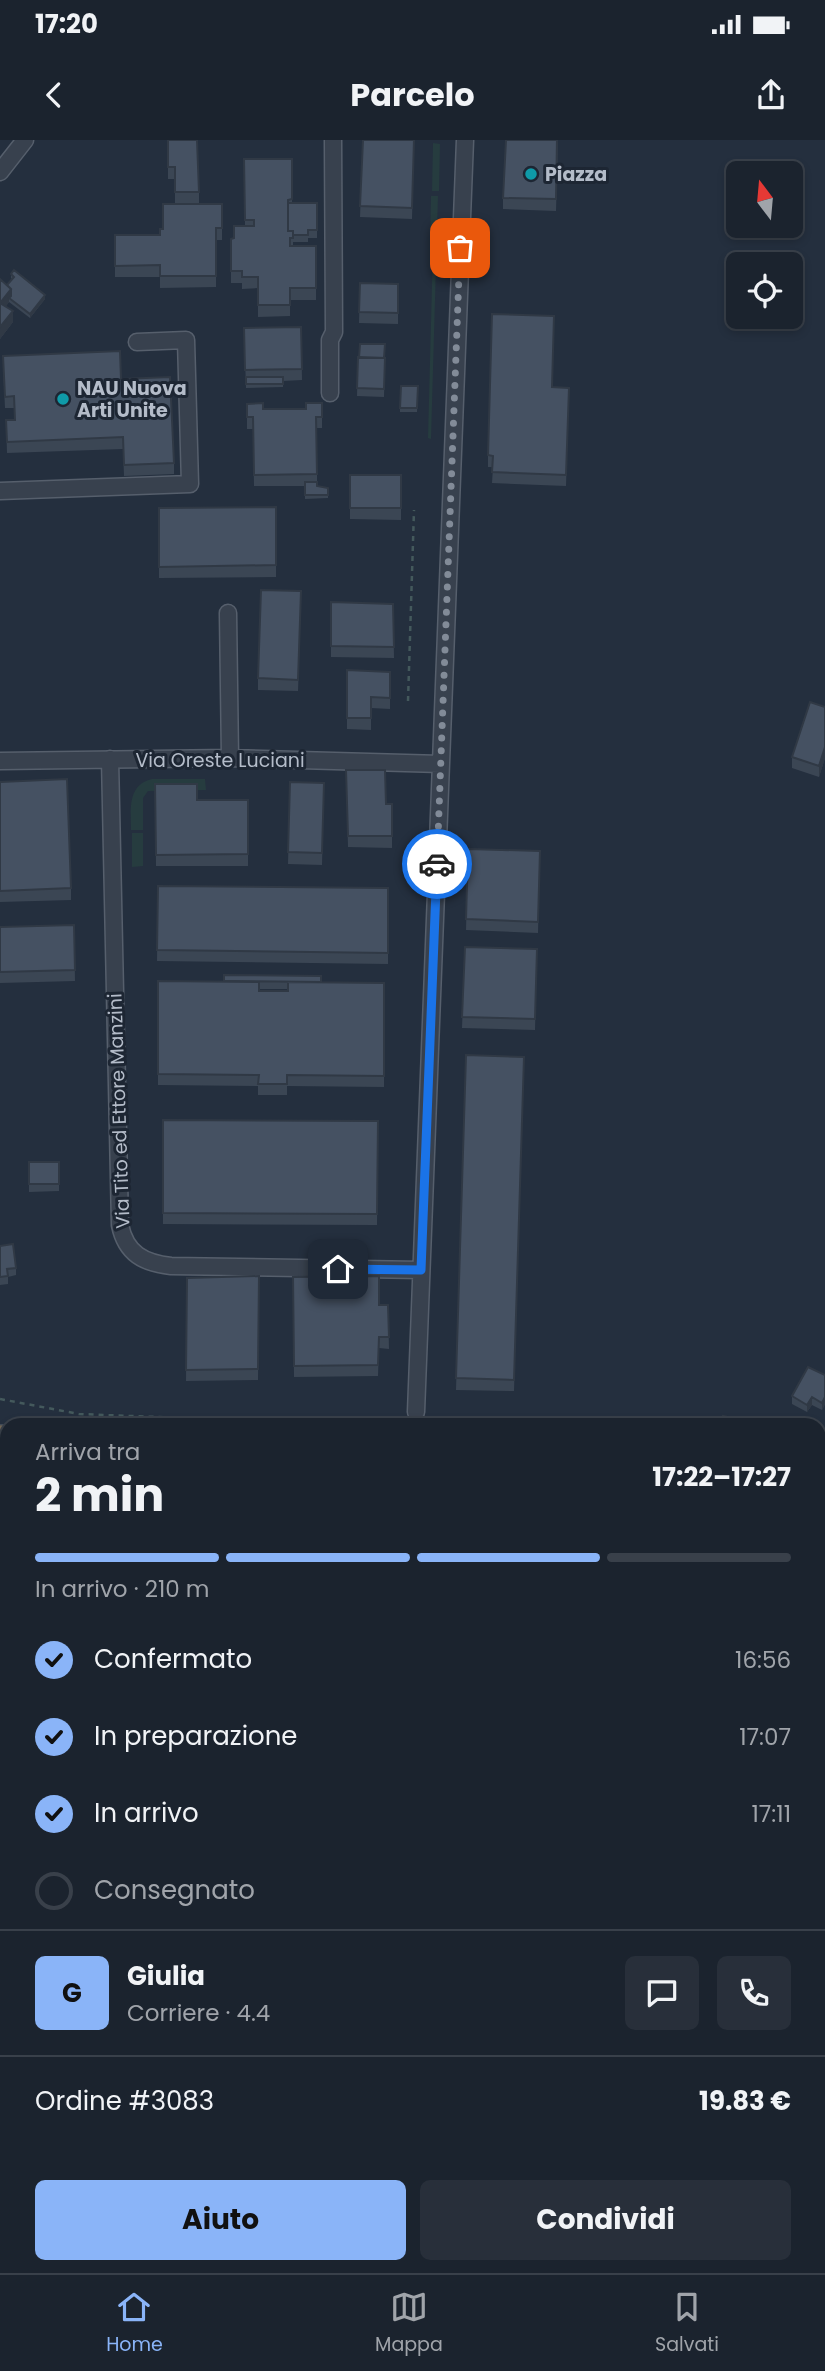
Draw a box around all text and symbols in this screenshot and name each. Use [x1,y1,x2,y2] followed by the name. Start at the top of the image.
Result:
[35,6,98,42] text: 17:20
[350,72,475,117] text: Parcelo
[35,76,73,114] icon: back
[752,76,790,114] icon: share
[545,161,607,188] place label: Piazza
[726,161,803,238] north arrow
[726,161,803,329] map controls
[523,166,539,182] marker: Piazza
[430,218,490,278] pin
[441,229,479,267] icon: bag
[726,252,803,329] button: locate
[77,375,187,424] place label: NAU Nuova Arti Unite
[55,391,71,407] marker: NAU Nuova Arti Unite
[135,747,305,774] street label: Via Oreste Luciani
[402,829,472,899] courier
[418,845,456,883] icon: car
[101,993,137,1229] street label: Via Tito ed Ettore Manzini
[308,1239,368,1299] pin
[319,1250,357,1288] icon: home
[35,1436,140,1468] text: Arriva tra
[652,1459,791,1495] text: 17:22–17:27
[35,1463,164,1527] text: 2 min
[35,1573,210,1605] text: In arrivo · 210 m
[35,1641,73,1679] icon: check
[94,1641,252,1677] text: Confermato
[735,1644,791,1676] text: 16:56
[35,1718,73,1756] icon: check
[94,1718,297,1754] text: In preparazione
[739,1721,791,1753] text: 17:07
[35,1795,73,1833] icon: check
[94,1795,199,1831] text: In arrivo
[751,1798,791,1830] text: 17:11
[94,1872,255,1908] text: Consegnato
[625,1956,699,2030] button: chat
[717,1956,791,2030] button: phone
[127,1958,205,1994] text: Giulia
[62,1975,82,2011] text: G
[127,1997,270,2029] text: Corriere · 4.4
[35,2083,214,2119] text: Ordine #3083
[699,2083,791,2119] text: 19.83 €
[35,2180,406,2260] button: Aiuto
[420,2180,791,2260] button: Condividi
[106,2288,163,2359] tab: Home
[375,2288,443,2359] tab: Mappa
[655,2288,719,2359] tab: Salvati

